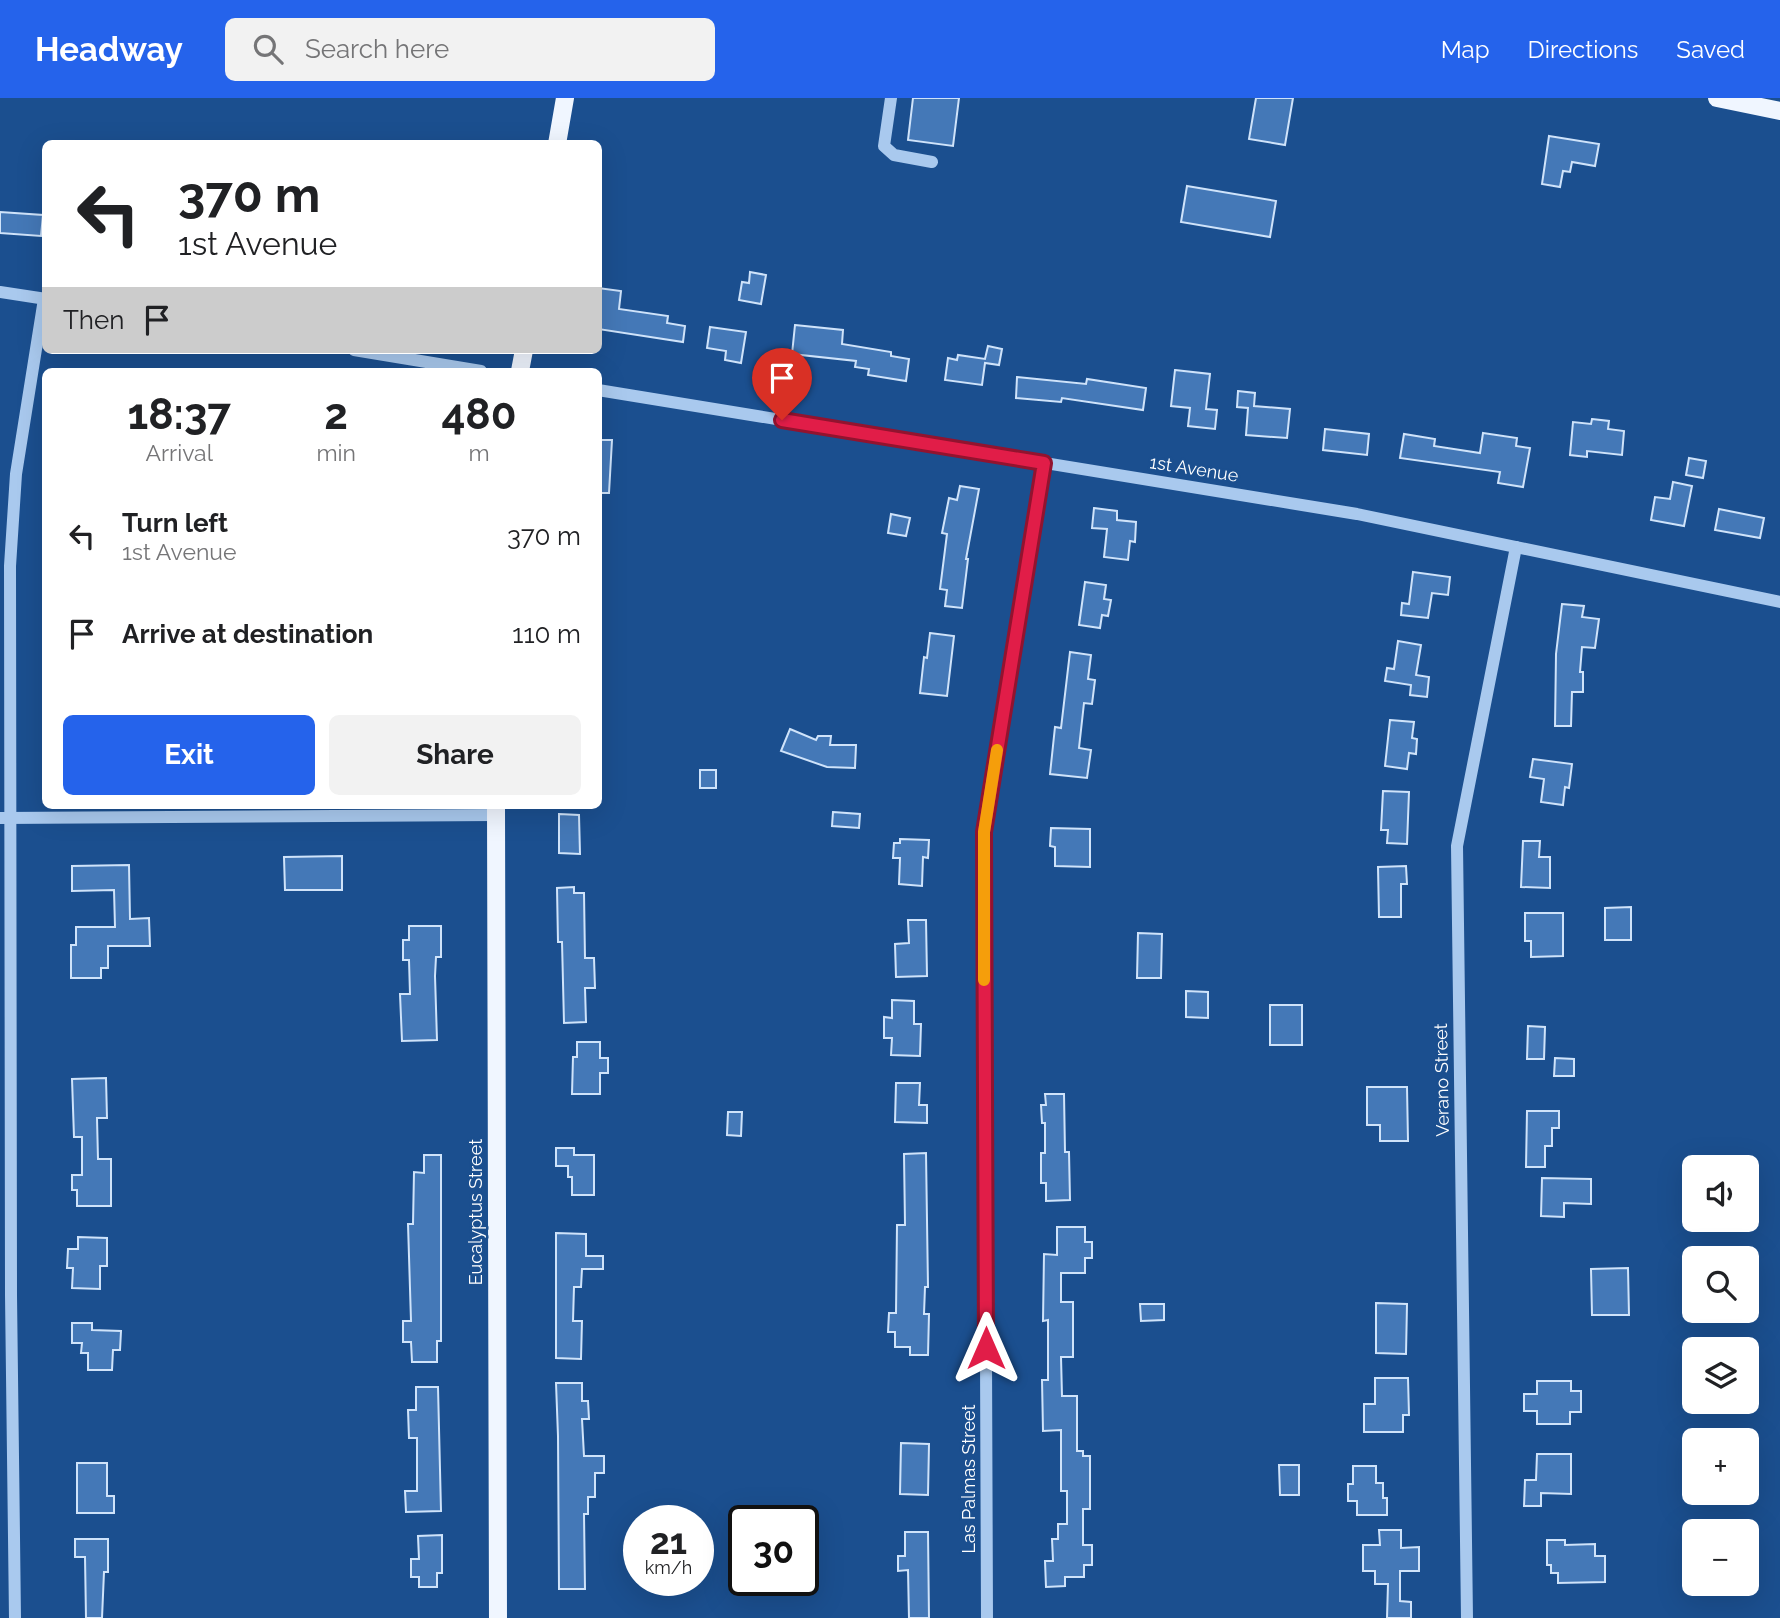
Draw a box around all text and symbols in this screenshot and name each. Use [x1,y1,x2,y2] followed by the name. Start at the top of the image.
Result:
[225,18,715,81] search box
[35,30,183,69] text: Headway
[249,30,287,68] icon: search
[305,34,449,64] text: Search here
[1441,35,1490,64] text: Map
[1528,35,1638,64] text: Directions
[1676,35,1745,64] text: Saved
[178,166,320,223] text: 370 m
[63,168,154,259] icon: left
[178,225,337,262] text: 1st Avenue
[138,301,176,339] icon: arrive
[63,305,124,335] text: Then
[752,348,812,420] pin
[763,359,801,397] icon: arrive
[127,390,231,439] text: 18:37
[324,390,348,439] text: 2
[441,390,517,439] text: 480
[145,439,213,466] text: Arrival
[316,439,356,466] text: min
[468,439,490,466] text: m
[1148,451,1240,486] street label: 1st Avenue
[122,508,228,538] text: Turn left
[63,517,101,555] icon: left
[507,521,581,551] text: 370 m
[122,538,237,565] text: 1st Avenue
[63,615,101,653] icon: arrive
[122,619,373,649] text: Arrive at destination
[512,619,581,649] text: 110 m
[63,715,315,795] button: Exit
[329,715,581,795] button: Share
[1430,1023,1453,1137] street label: Verano Street
[465,1139,486,1285] street label: Eucalyptus Street
[1682,1155,1759,1596] map controls
[1682,1155,1759,1232] button: sound
[1682,1246,1759,1323] button: search
[949,1311,1023,1385] position arrow
[1682,1337,1759,1414] button: layers
[958,1405,979,1553] street label: Las Palmas Street
[1682,1428,1759,1505] button: +
[728,1505,819,1596] speed limit sign: 30
[1682,1519,1759,1596] button: −
[650,1521,687,1562] text: 21
[645,1557,692,1578] text: km/h

